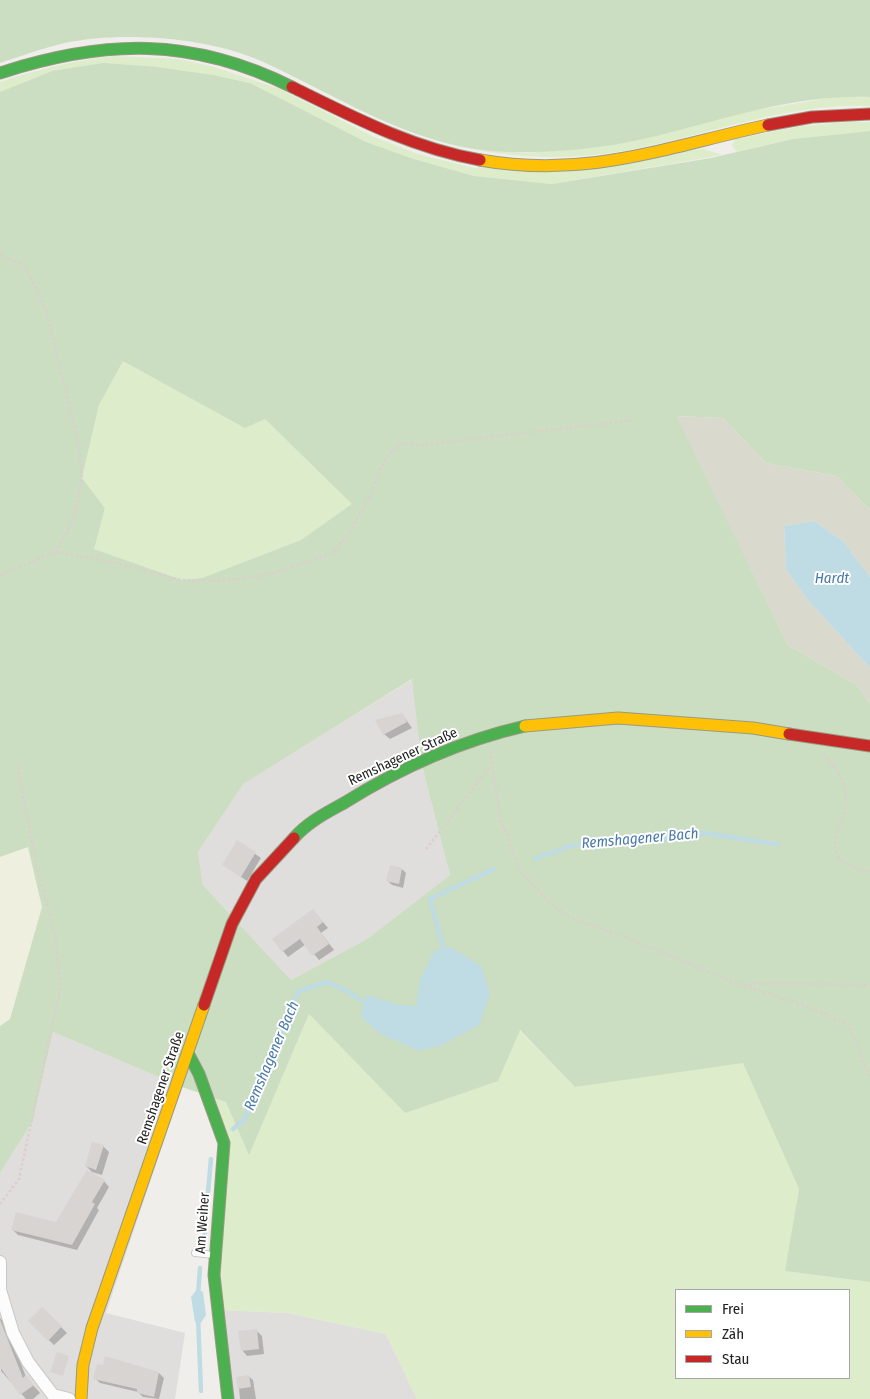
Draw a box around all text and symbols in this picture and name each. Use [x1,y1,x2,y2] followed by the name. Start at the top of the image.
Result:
[815,570,849,588] water label: Hardt
[346,724,460,790] street label: Remshagener Straße
[581,825,699,853] water label: Remshagener Bach
[241,999,303,1113] water label: Remshagener Bach
[134,1029,188,1147] street label: Remshagener Straße
[192,1192,214,1254] street label: Am Weiher
[675,1289,850,1379] legend
[722,1300,744,1318] text: Frei
[722,1325,744,1343] text: Zäh
[722,1350,749,1368] text: Stau

